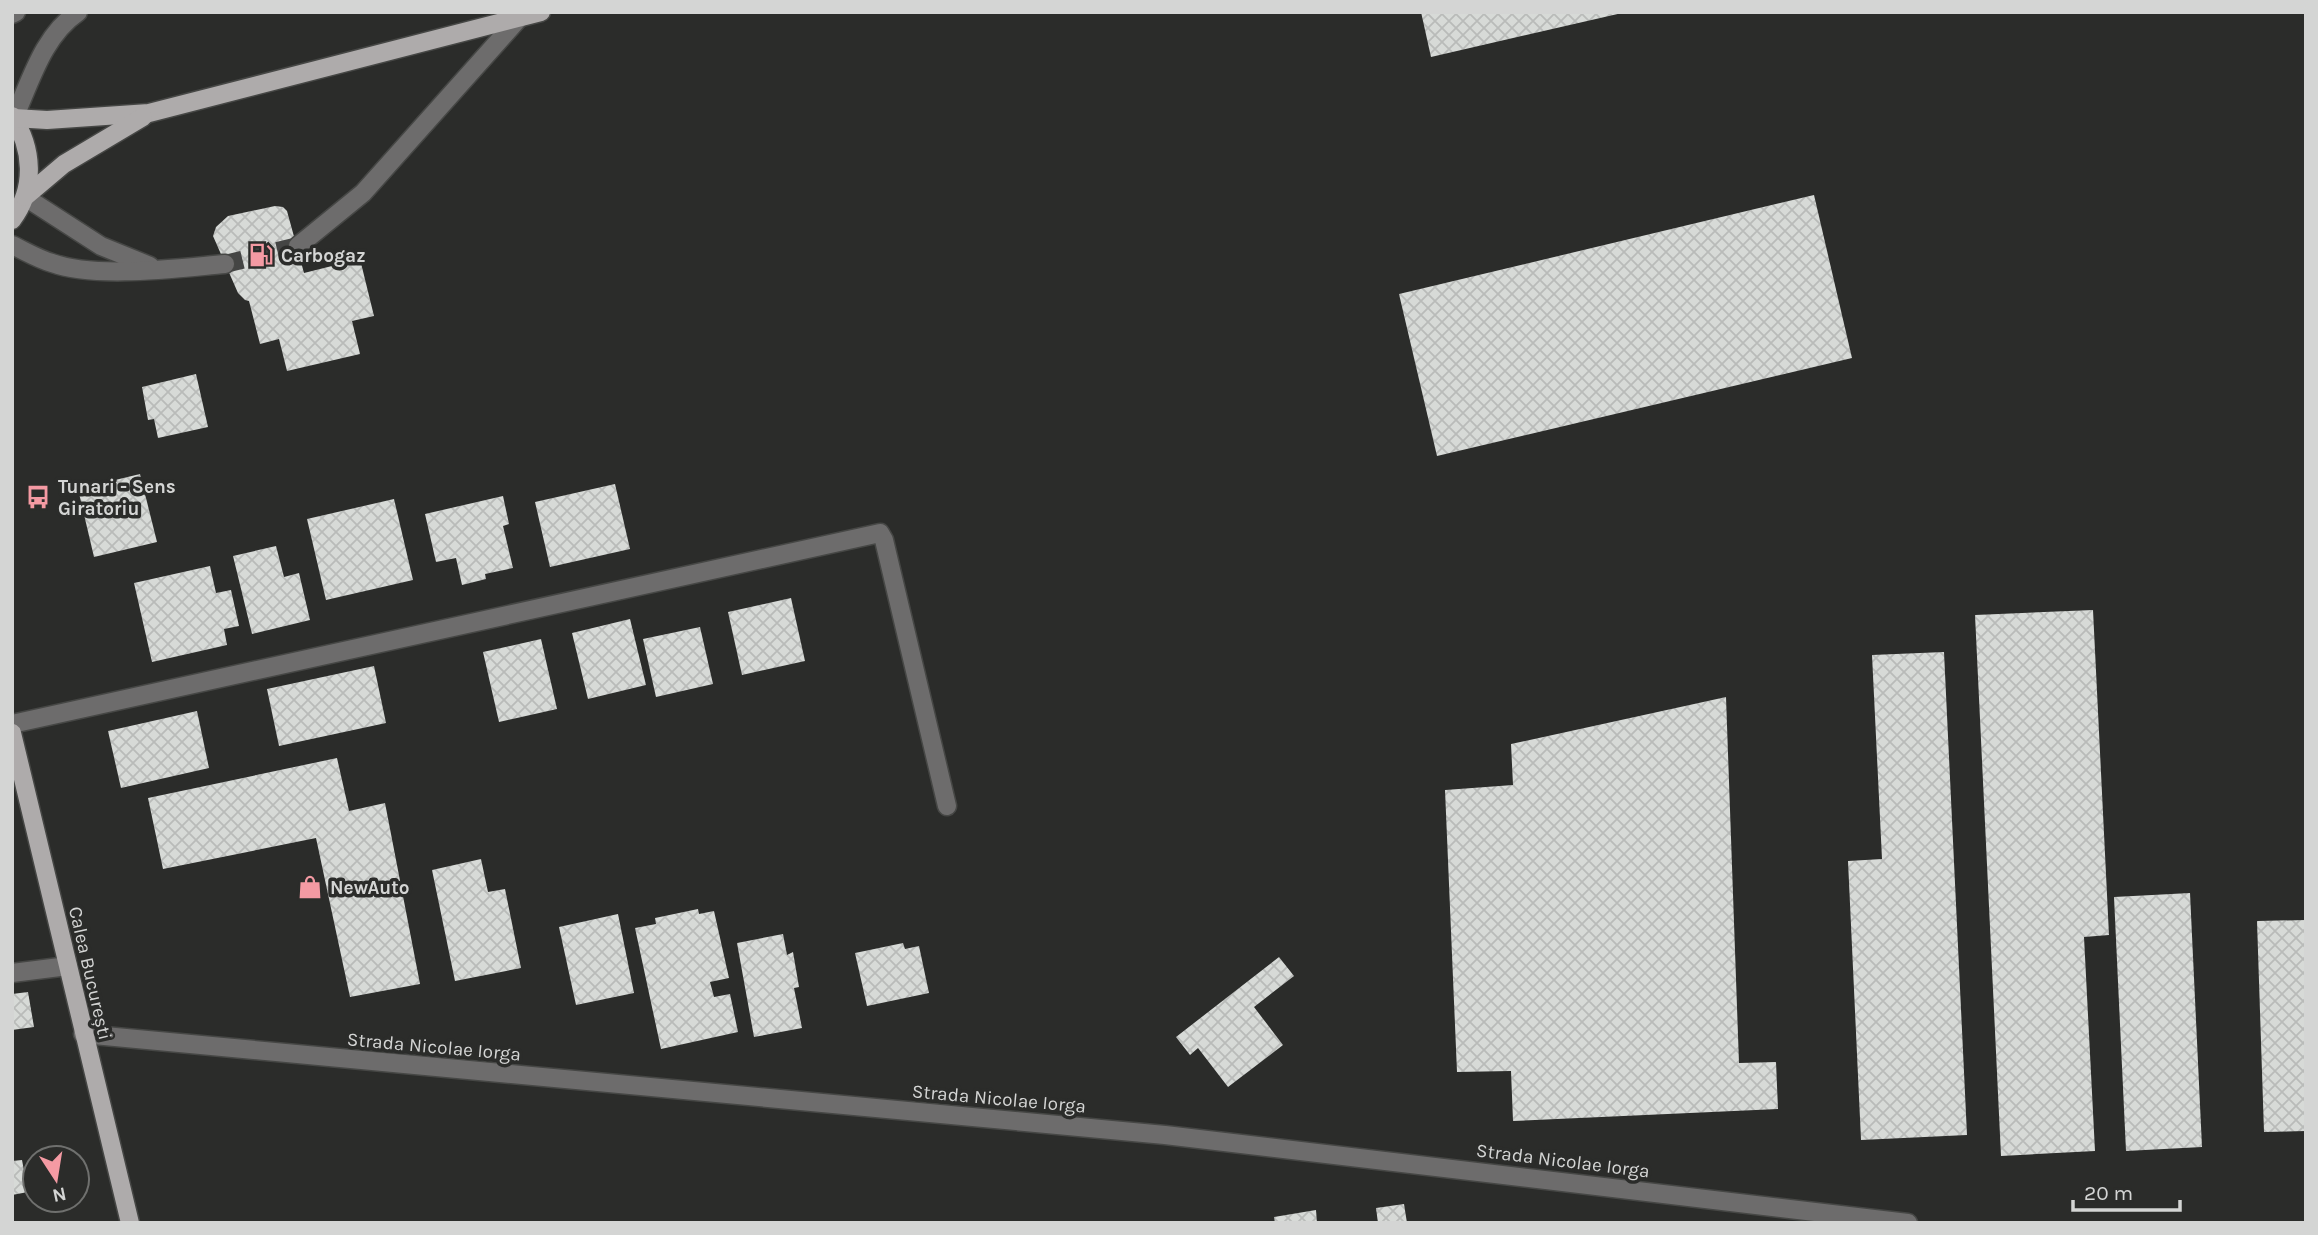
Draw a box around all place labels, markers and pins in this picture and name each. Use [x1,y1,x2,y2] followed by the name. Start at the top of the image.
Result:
[247,241,275,269] fuel station icon: Carbogaz
[281,245,366,267] place label: Carbogaz
[58,476,176,520] place label: Tunari - Sens Giratoriu
[24,483,52,511] bus stop icon: Tunari - Sens Giratoriu
[296,873,324,901] shop icon: NewAuto
[330,877,410,899] place label: NewAuto

